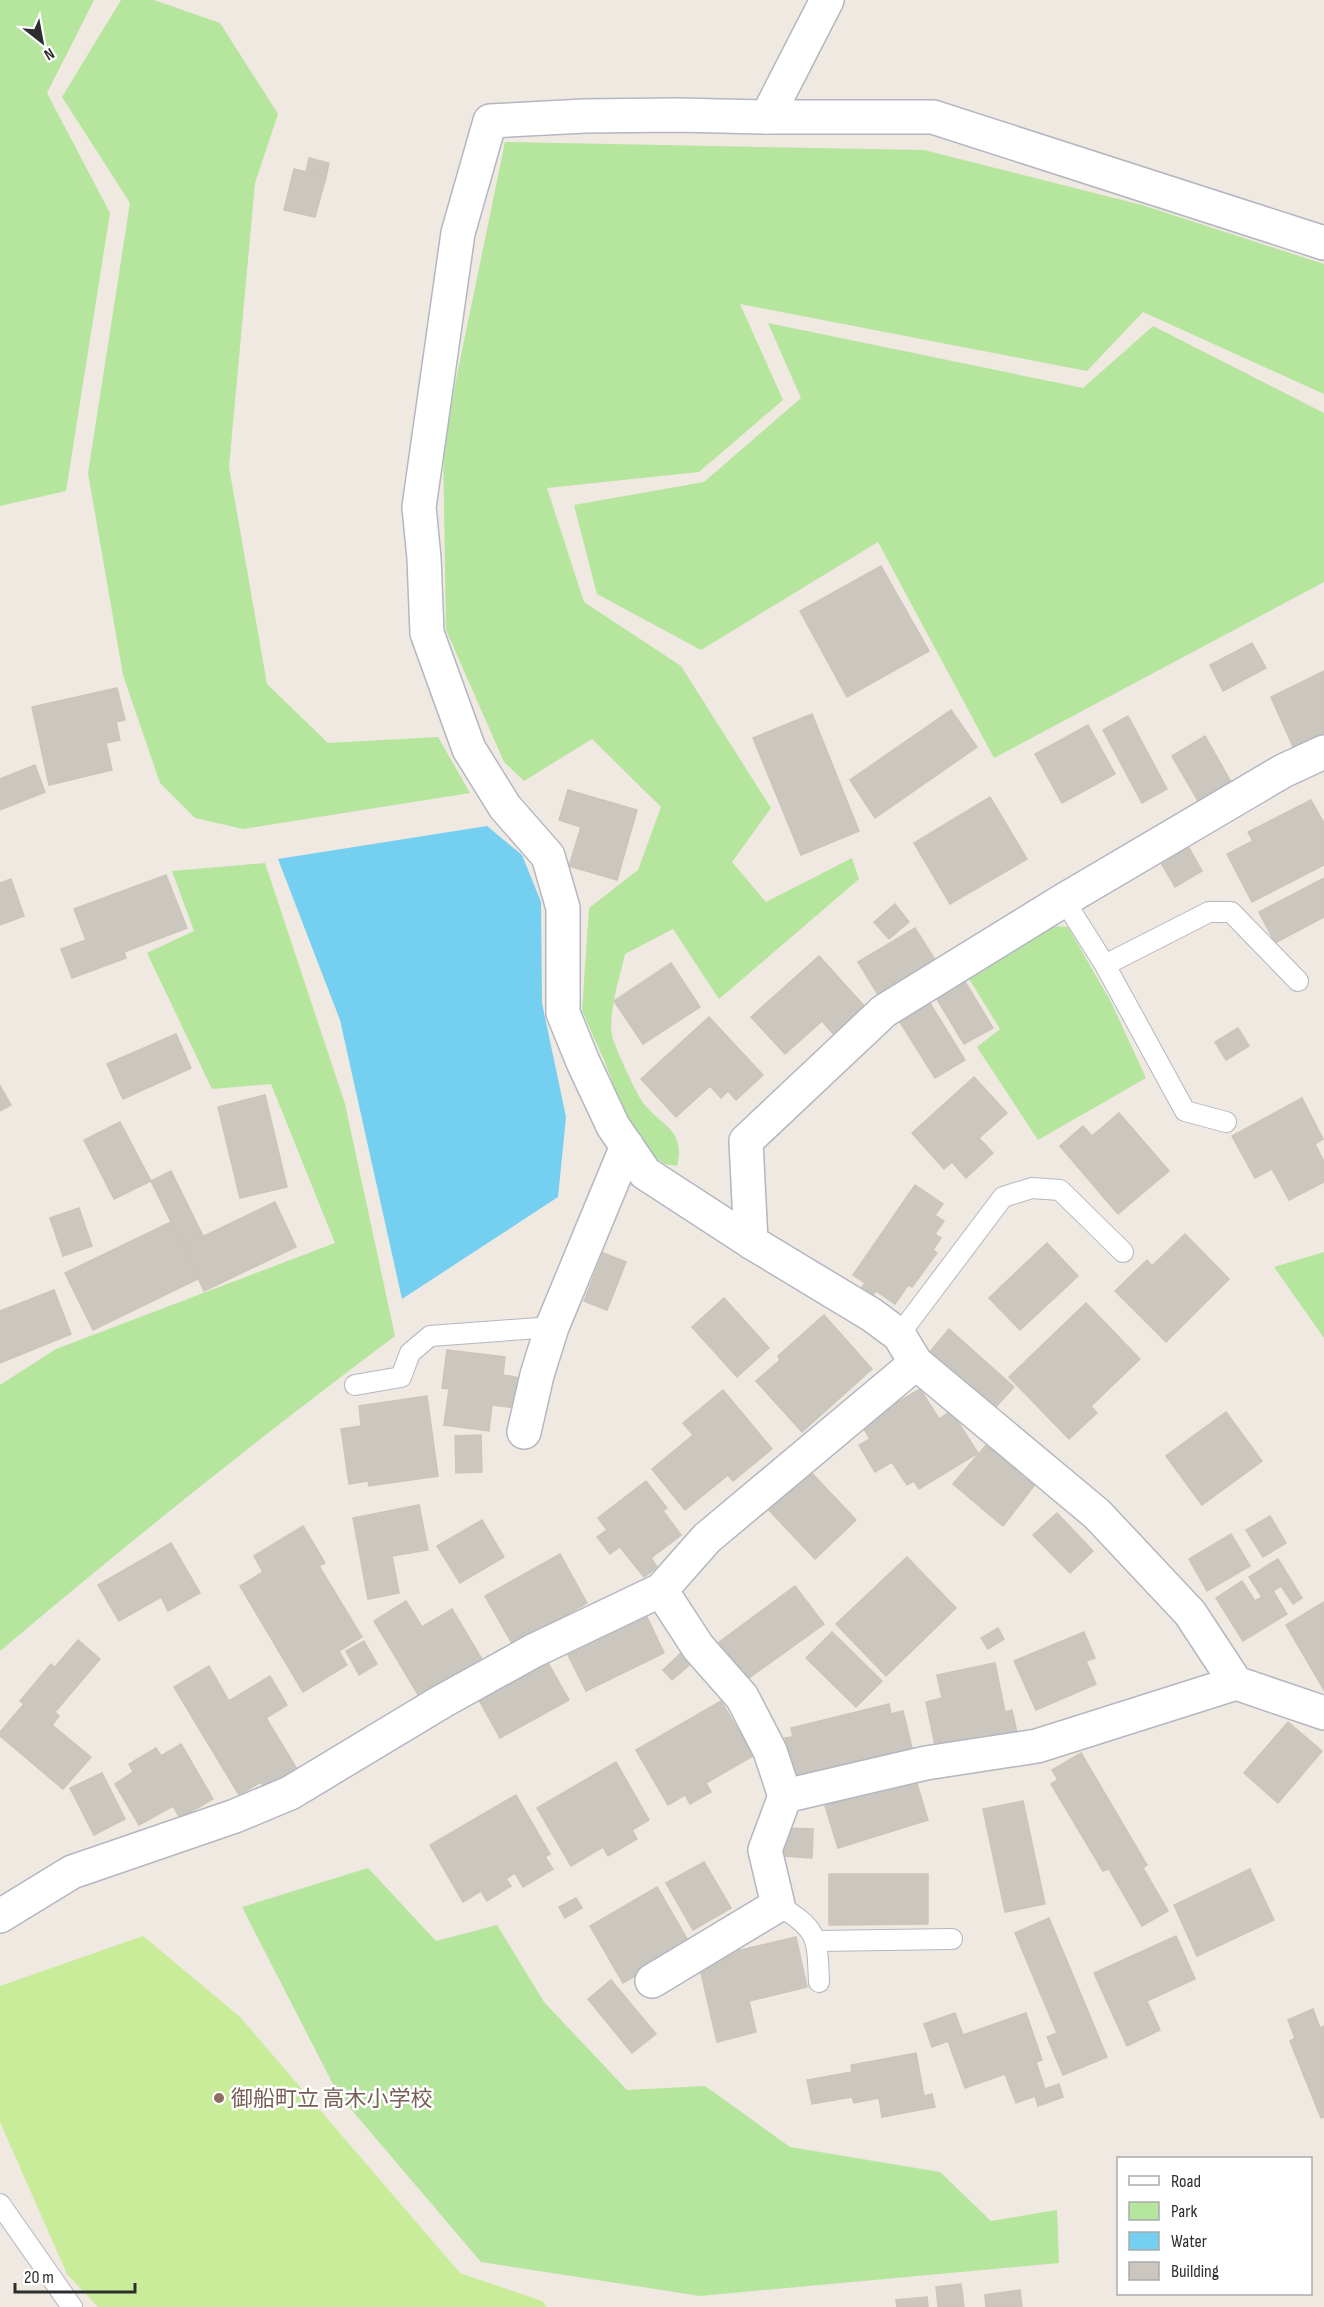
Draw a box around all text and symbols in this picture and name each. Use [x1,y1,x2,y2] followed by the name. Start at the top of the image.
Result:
[12,12,72,72] north arrow
[40,43,58,64] text: N
[231,2086,433,2113] place label: 御船町立 高木小学校
[212,2091,226,2105] marker: 御船町立 高木小学校
[1117,2157,1312,2295] legend
[1171,2171,1201,2192] text: Road
[1171,2201,1197,2222] text: Park
[1171,2231,1207,2252] text: Water
[15,2256,135,2294] scale bar
[1171,2261,1219,2282] text: Building
[24,2267,54,2288] text: 20 m

